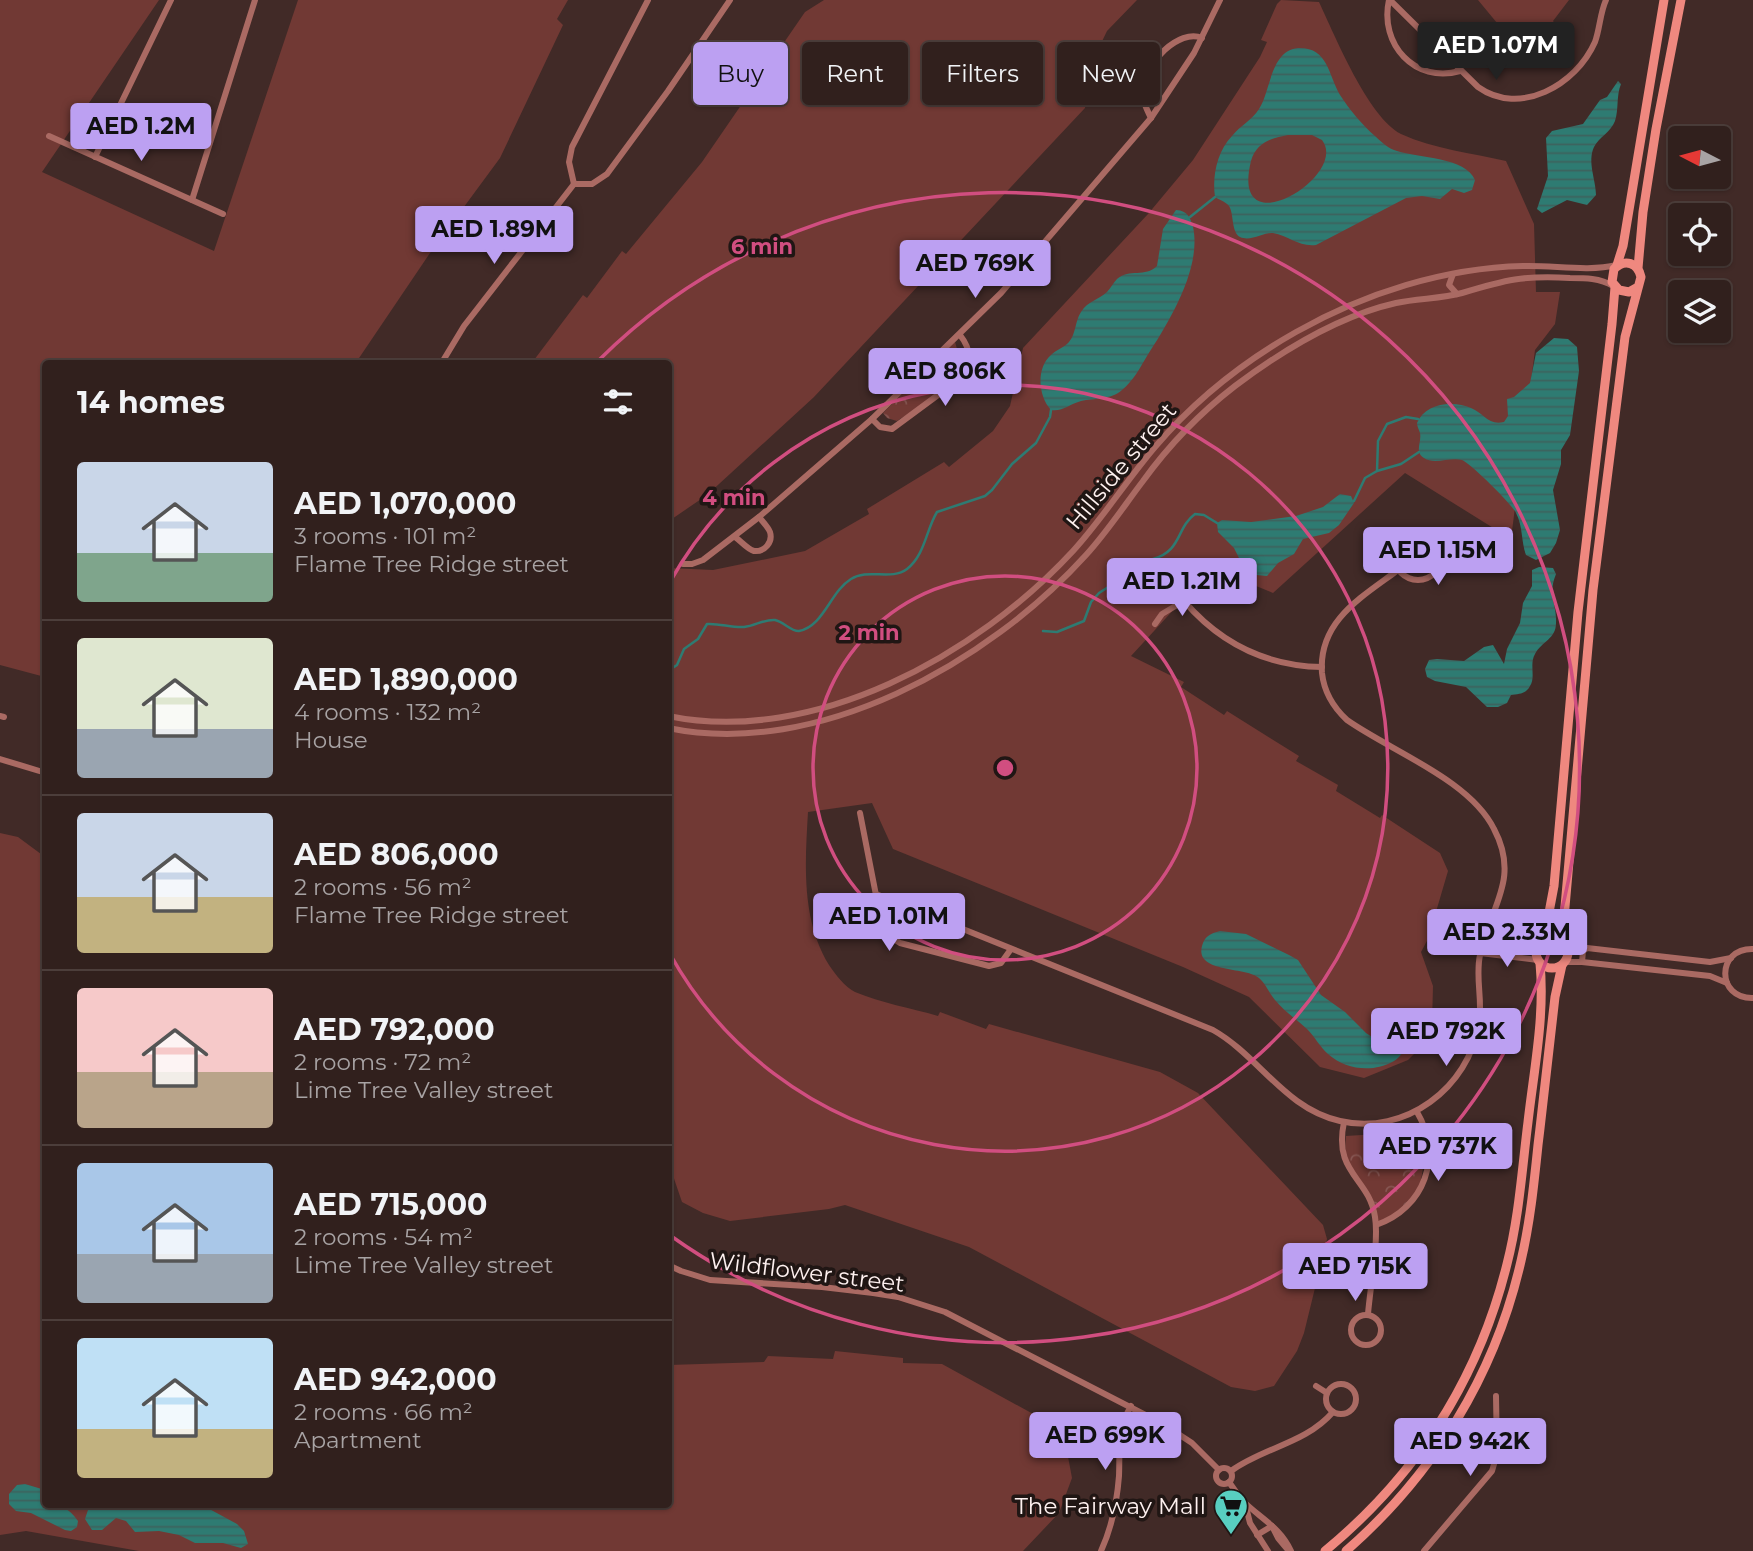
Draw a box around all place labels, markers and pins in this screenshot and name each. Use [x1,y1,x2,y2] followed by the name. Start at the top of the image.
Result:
[1416,22,1576,82] pin: AED 1.07M
[69,104,213,163] pin: AED 1.2M
[414,206,574,266] pin: AED 1.89M
[903,240,1047,300] pin: AED 769K
[873,348,1017,408] pin: AED 806K
[1358,528,1518,587] pin: AED 1.15M
[1102,558,1262,618] pin: AED 1.21M
[993,756,1017,780] centre of rings
[809,894,969,953] pin: AED 1.01M
[1427,909,1587,969] pin: AED 2.33M
[1374,1009,1518,1068] pin: AED 792K
[1366,1124,1510,1183] pin: AED 737K
[1283,1244,1427,1303] pin: AED 715K
[1033,1412,1177,1472] pin: AED 699K
[1398,1418,1542,1478] pin: AED 942K
[1212,1487,1250,1536] supermarket icon: The Fairway Mall
[1015,1492,1206,1520] place label: The Fairway Mall

